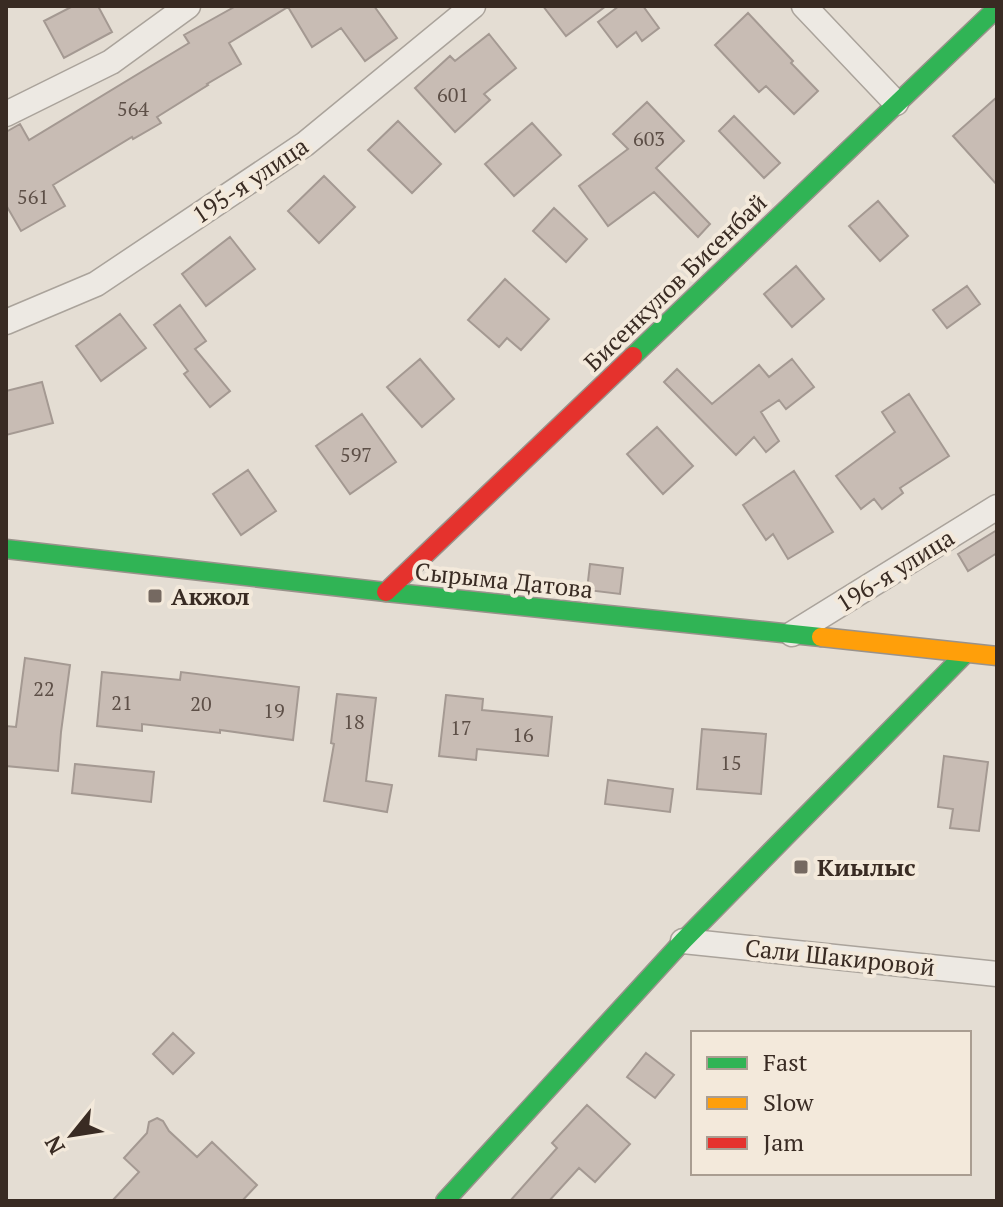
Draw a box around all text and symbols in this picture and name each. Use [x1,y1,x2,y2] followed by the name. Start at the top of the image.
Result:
[437,81,469,108] house number: 601
[117,95,149,122] house number: 564
[633,125,665,152] house number: 603
[186,129,314,231] street label: 195-я улица
[17,183,49,210] house number: 561
[577,186,773,378] street label: Бисенкулов Бисенбай
[340,441,372,468] house number: 597
[830,521,960,619] street label: 196-я улица
[413,555,595,605] street label: Сырыма Датова
[171,580,250,612] place label: Акжол
[146,587,164,605] marker: Акжол
[33,675,55,702] house number: 22
[111,689,133,716] house number: 21
[190,690,212,717] house number: 20
[263,697,285,724] house number: 19
[343,708,365,735] house number: 18
[450,714,472,741] house number: 17
[512,721,534,748] house number: 16
[720,749,742,776] house number: 15
[817,851,916,883] place label: Киылыс
[792,858,810,876] marker: Киылыс
[743,931,937,983] street label: Сали Шакировой
[691,1031,971,1175] legend
[763,1046,808,1078] text: Fast
[763,1086,814,1118] text: Slow
[32,1095,112,1175] north arrow
[763,1126,804,1158] text: Jam
[37,1131,71,1160] text: N

